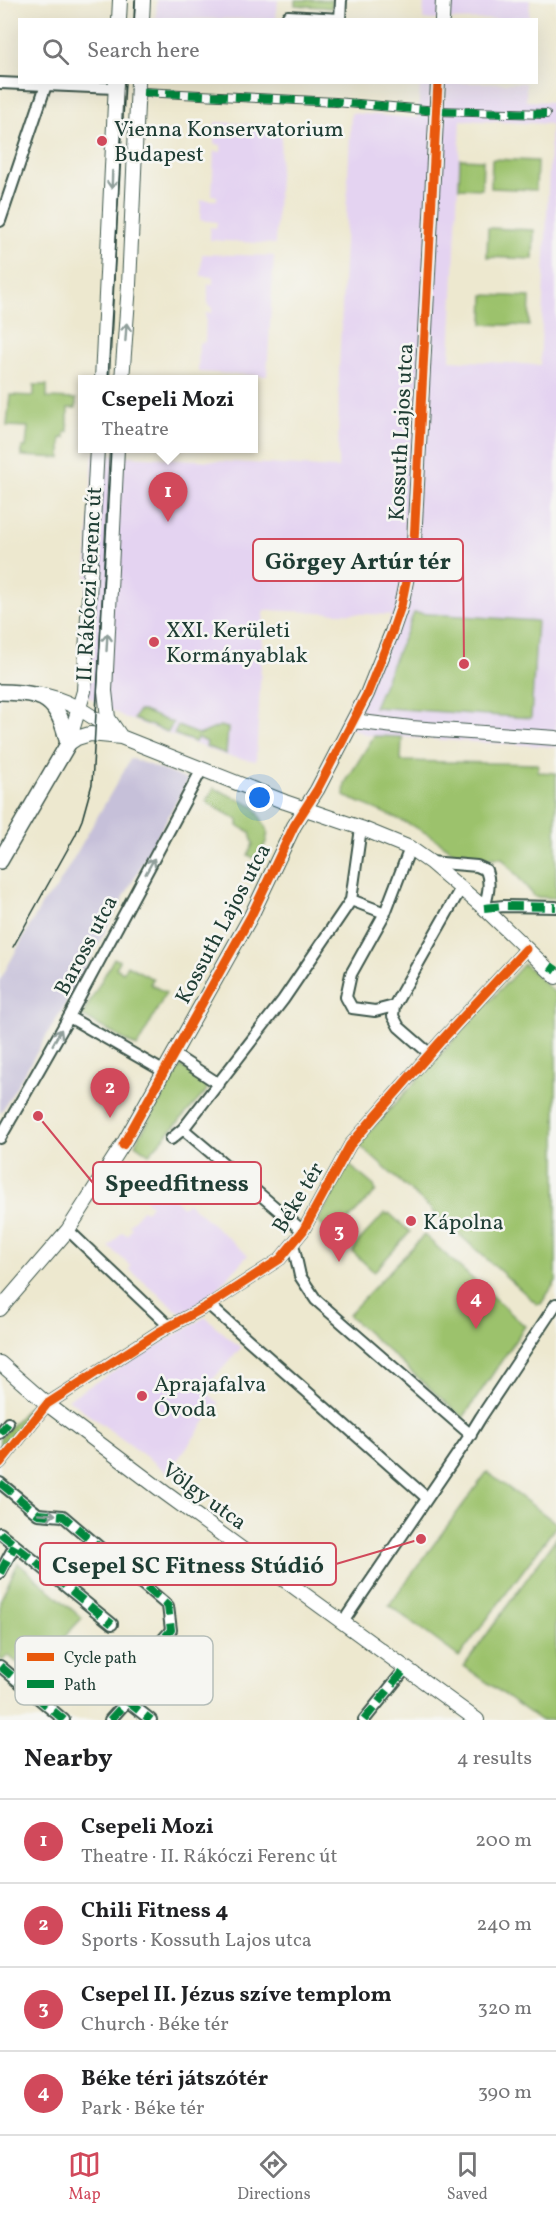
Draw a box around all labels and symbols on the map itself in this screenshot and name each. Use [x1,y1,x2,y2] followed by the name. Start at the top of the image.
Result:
[114,115,344,171] place label: Vienna Konservatorium Budapest
[95,134,109,148] marker: Vienna Konservatorium Budapest
[106,170,117,190] one-way arrow
[121,323,132,343] one-way arrow
[382,342,423,522] street label: Kossuth Lajos utca
[148,472,188,522] pin: 1
[70,486,111,682] street label: II. Rákóczi Ferenc út
[253,539,463,581] callout: Görgey Artúr tér
[265,546,451,580] text: Görgey Artúr tér
[166,616,308,672] place label: XXI. Kerületi Kormányablak
[102,632,113,652] one-way arrow
[147,635,161,649] marker: XXI. Kerületi Kormányablak
[245,783,274,812] your location
[169,838,280,1010] street label: Kossuth Lajos utca
[144,858,156,875] one-way arrow
[48,891,127,1002] street label: Baross utca
[51,1029,63,1046] one-way arrow
[90,1068,130,1118] pin: 2
[266,1157,332,1240] street label: Béke tér
[93,1162,261,1204] callout: Speedfitness
[105,1168,249,1202] text: Speedfitness
[423,1208,504,1239] place label: Kápolna
[320,1212,358,1262] pin: 3
[404,1214,418,1228] marker: Kápolna
[456,1280,496,1329] pin: 4
[154,1370,266,1426] place label: Aprajafalva Óvoda
[135,1389,149,1403] marker: Aprajafalva Óvoda
[155,1455,253,1539] street label: Völgy utca
[37,1508,57,1519] one-way arrow
[40,1543,336,1585] callout: Csepel SC Fitness Stúdió
[52,1550,324,1584] text: Csepel SC Fitness Stúdió
[15,1636,213,1705] legend
[64,1648,137,1670] text: Cycle path
[64,1675,96,1697] text: Path

